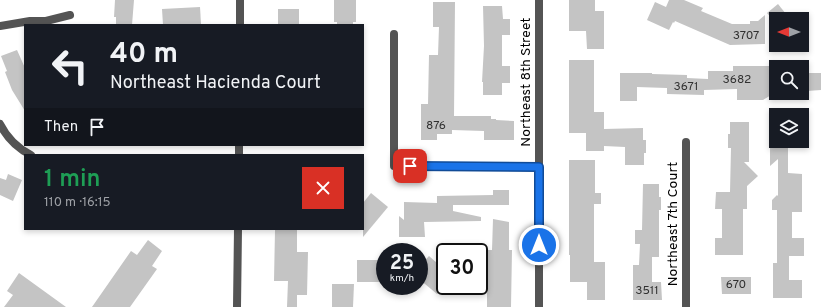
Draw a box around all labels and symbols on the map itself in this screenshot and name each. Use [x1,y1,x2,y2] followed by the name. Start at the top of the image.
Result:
[769,12,809,52] north arrow
[518,17,535,147] street label: Northeast 8th Street
[733,28,759,44] house number: 3707
[723,72,751,88] house number: 3682
[673,79,699,95] house number: 3671
[426,118,446,134] house number: 876
[393,149,427,183] pin
[665,162,682,286] street label: Northeast 7th Court
[518,224,560,266] position arrow
[436,243,488,295] speed limit sign: 30
[726,277,746,293] house number: 670
[635,283,659,299] house number: 3511

